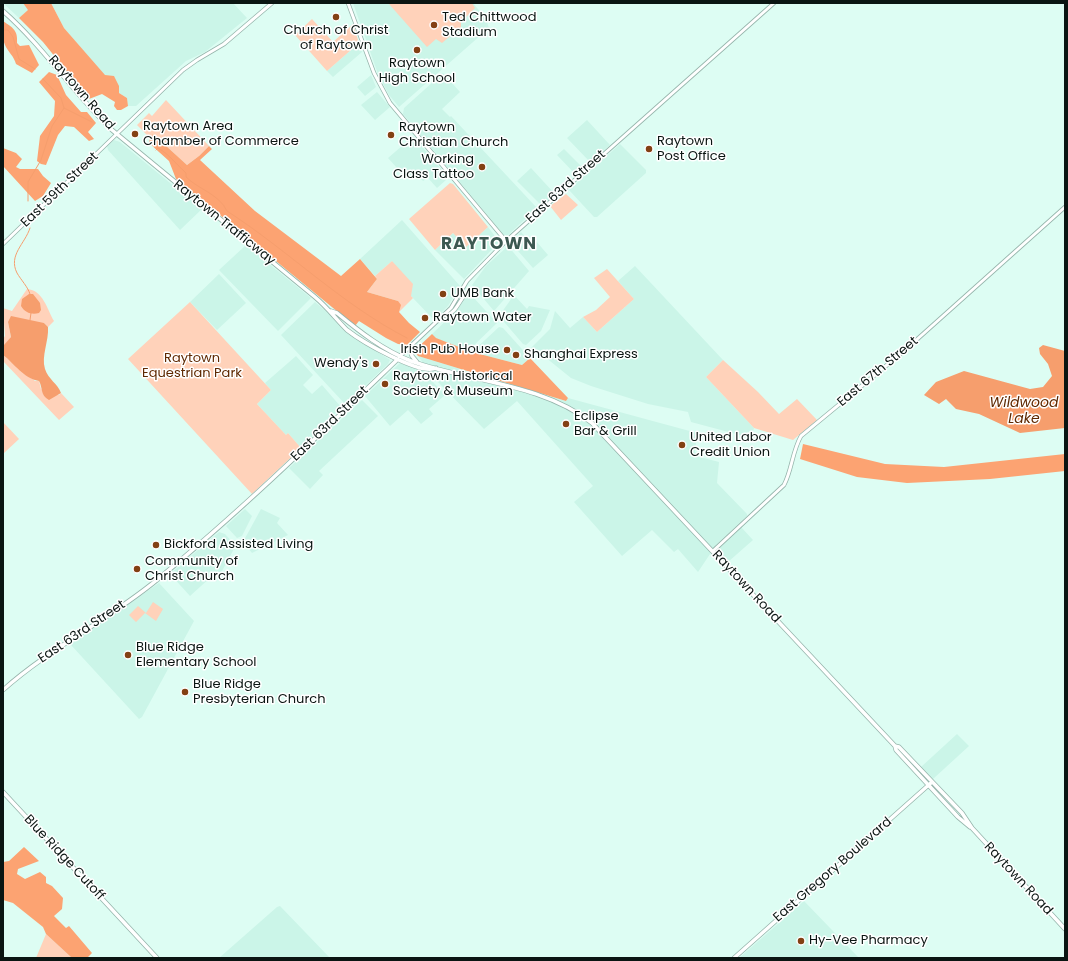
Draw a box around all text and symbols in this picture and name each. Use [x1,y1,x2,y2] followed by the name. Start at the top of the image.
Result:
[442,10,536,41] place label: Ted Chittwood Stadium
[331,12,341,22] marker: Church of Christ of Raytown
[429,20,439,30] marker: Ted Chittwood Stadium
[283,23,389,54] place label: Church of Christ of Raytown
[412,45,422,55] marker: Raytown High School
[45,53,117,133] street label: Raytown Road
[379,56,455,87] place label: Raytown High School
[143,119,299,150] place label: Raytown Area Chamber of Commerce
[399,120,508,151] place label: Raytown Christian Church
[130,129,140,139] marker: Raytown Area Chamber of Commerce
[386,130,396,140] marker: Raytown Christian Church
[657,134,726,165] place label: Raytown Post Office
[644,144,654,154] marker: Raytown Post Office
[523,147,609,227] street label: East 63rd Street
[18,149,102,231] street label: East 59th Street
[393,152,474,183] place label: Working Class Tattoo
[477,162,487,172] marker: Working Class Tattoo
[170,177,278,269] street label: Raytown Trafficway
[441,235,537,255] district label: RAYTOWN
[451,286,514,302] place label: UMB Bank
[438,289,448,299] marker: UMB Bank
[433,310,532,326] place label: Raytown Water
[420,313,430,323] marker: Raytown Water
[835,334,921,410] street label: East 67th Street
[401,342,499,358] place label: Irish Pub House
[502,345,512,355] marker: Irish Pub House
[524,347,638,363] place label: Shanghai Express
[511,350,521,360] marker: Shanghai Express
[142,351,242,382] park label: Raytown Equestrian Park
[314,356,368,372] place label: Wendy's
[371,359,381,369] marker: Wendy's
[393,369,513,400] place label: Raytown Historical Society & Museum
[380,379,390,389] marker: Raytown Historical Society & Museum
[288,383,372,465] street label: East 63rd Street
[990,395,1058,428] water label: Wildwood Lake
[574,409,637,440] place label: Eclipse Bar & Grill
[561,419,571,429] marker: Eclipse Bar & Grill
[690,430,772,461] place label: United Labor Credit Union
[677,440,687,450] marker: United Labor Credit Union
[164,537,313,553] place label: Bickford Assisted Living
[151,540,161,550] marker: Bickford Assisted Living
[708,548,784,626] street label: Raytown Road
[145,554,238,585] place label: Community of Christ Church
[132,564,142,574] marker: Community of Christ Church
[36,597,128,667] street label: East 63rd Street
[136,640,257,671] place label: Blue Ridge Elementary School
[123,650,133,660] marker: Blue Ridge Elementary School
[193,677,325,708] place label: Blue Ridge Presbyterian Church
[180,687,190,697] marker: Blue Ridge Presbyterian Church
[20,812,108,904] street label: Blue Ridge Cutoff
[771,814,895,926] street label: East Gregory Boulevard
[980,840,1056,918] street label: Raytown Road
[809,933,928,949] place label: Hy-Vee Pharmacy
[796,936,806,946] marker: Hy-Vee Pharmacy

